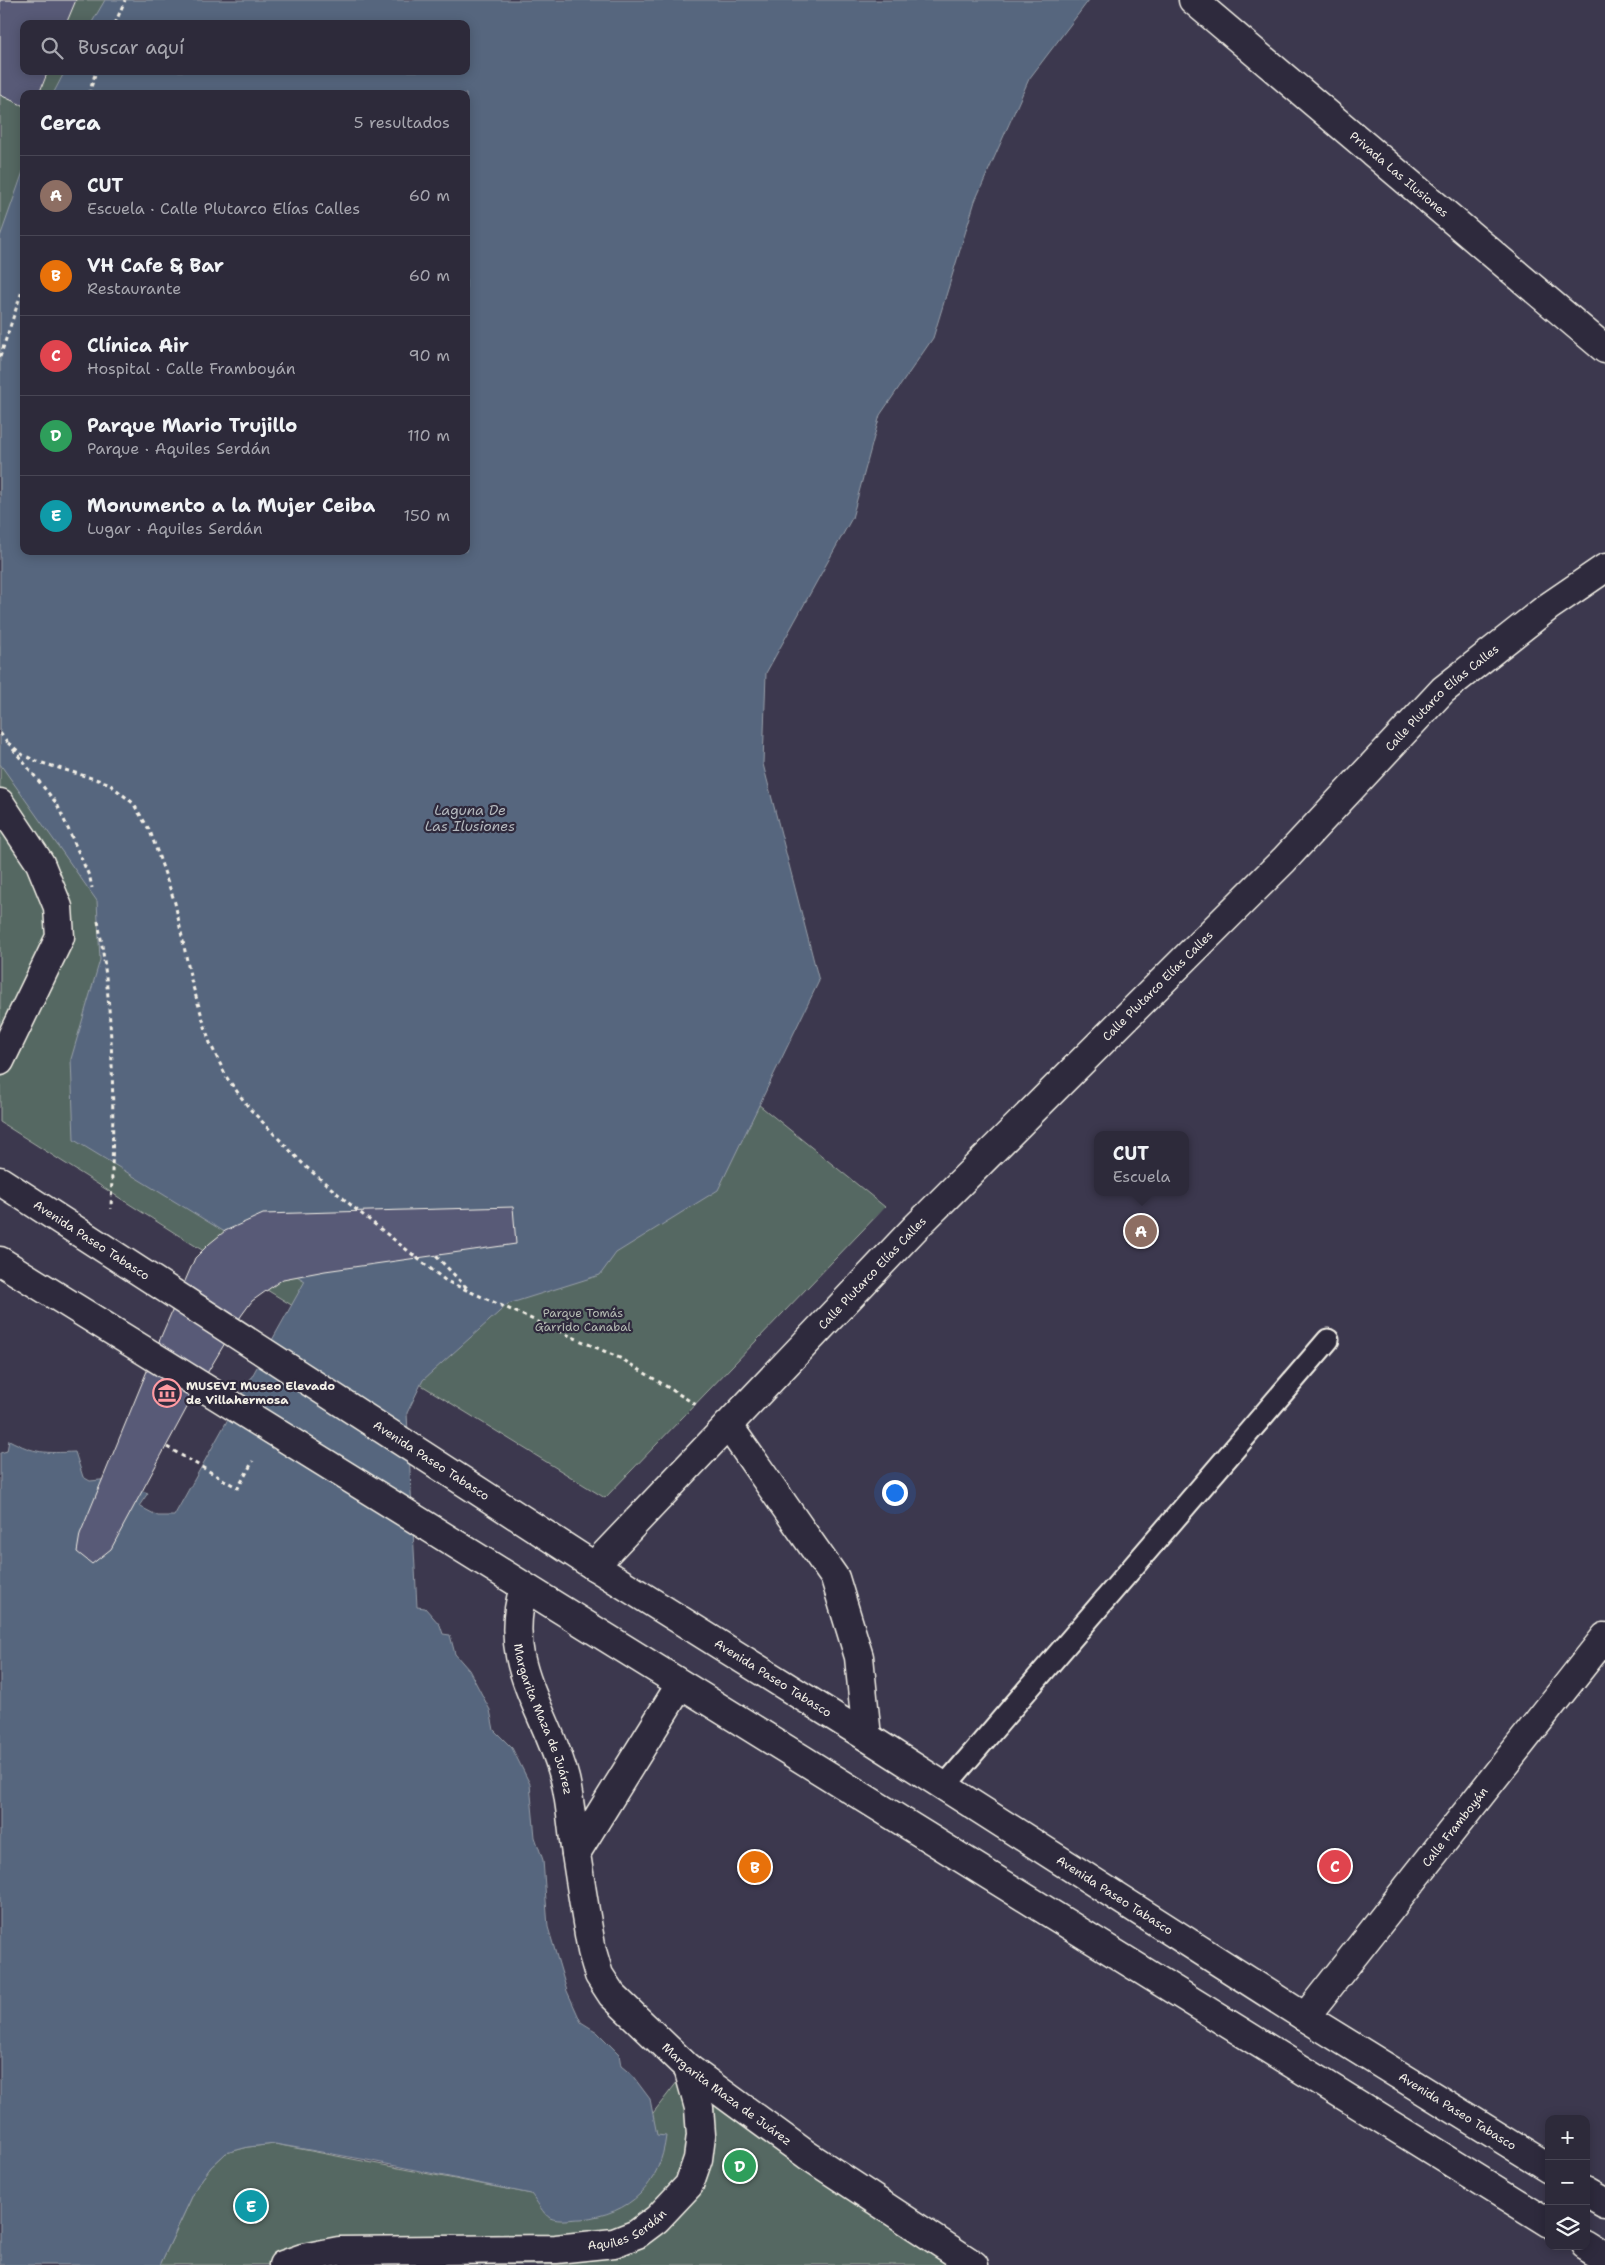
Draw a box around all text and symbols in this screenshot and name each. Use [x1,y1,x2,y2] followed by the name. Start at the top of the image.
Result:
[20,20,470,75] search box
[38,34,66,62] icon: search
[78,35,184,60] text: Buscar aquí
[40,109,101,137] text: Cerca
[354,112,450,133] text: 5 resultados
[1346,128,1452,221] street label: Privada Las Ilusiones
[87,173,123,198] text: CUT
[50,185,62,206] text: A
[409,185,450,206] text: 60 m
[87,198,360,219] text: Escuela · Calle Plutarco Elías Calles
[87,253,224,278] text: VH Cafe & Bar
[51,265,61,286] text: B
[409,265,450,286] text: 60 m
[87,278,181,299] text: Restaurante
[87,333,189,358] text: Clínica Air
[51,345,61,366] text: C
[409,345,450,366] text: 90 m
[87,358,295,379] text: Hospital · Calle Framboyán
[87,413,297,438] text: Parque Mario Trujillo
[50,425,62,446] text: D
[407,425,450,446] text: 110 m
[87,438,270,459] text: Parque · Aquiles Serdán
[87,493,375,518] text: Monumento a la Mujer Ceiba
[51,505,61,526] text: E
[403,505,450,526] text: 150 m
[87,518,262,539] text: Lugar · Aquiles Serdán
[1382,641,1502,755] street label: Calle Plutarco Elías Calles
[425,801,515,835] water label: Laguna De Las Ilusiones
[1099,927,1217,1045] street label: Calle Plutarco Elías Calles
[1094,1131,1189,1196] popup
[1113,1141,1149,1166] text: CUT
[1113,1166,1170,1187] text: Escuela
[30,1197,153,1284] street label: Avenida Paseo Tabasco
[1125,1212,1157,1250] pin: A
[815,1213,930,1333] street label: Calle Plutarco Elías Calles
[535,1305,632,1335] park label: Parque Tomás Garrido Canabal
[152,1378,182,1408] museum icon: MUSEVI Museo Elevado de Villahermosa
[186,1378,335,1408] place label: MUSEVI Museo Elevado de Villahermosa
[370,1417,493,1504] street label: Avenida Paseo Tabasco
[882,1480,908,1506] your location
[711,1635,835,1721] street label: Avenida Paseo Tabasco
[510,1642,576,1796] street label: Margarita Maza de Juárez
[1418,1784,1491,1870] street label: Calle Framboyán
[1319,1847,1351,1885] pin: C
[739,1848,771,1886] pin: B
[1053,1852,1176,1939] street label: Avenida Paseo Tabasco
[659,2039,795,2149] street label: Margarita Maza de Juárez
[1396,2069,1519,2154] street label: Avenida Paseo Tabasco
[1545,2115,1590,2250] map controls
[1545,2115,1590,2160] button: +
[724,2147,756,2185] pin: D
[1545,2160,1590,2205] button: −
[235,2187,267,2225] pin: E
[1545,2205,1590,2250] button: layers
[587,2206,670,2254] street label: Aquiles Serdán

